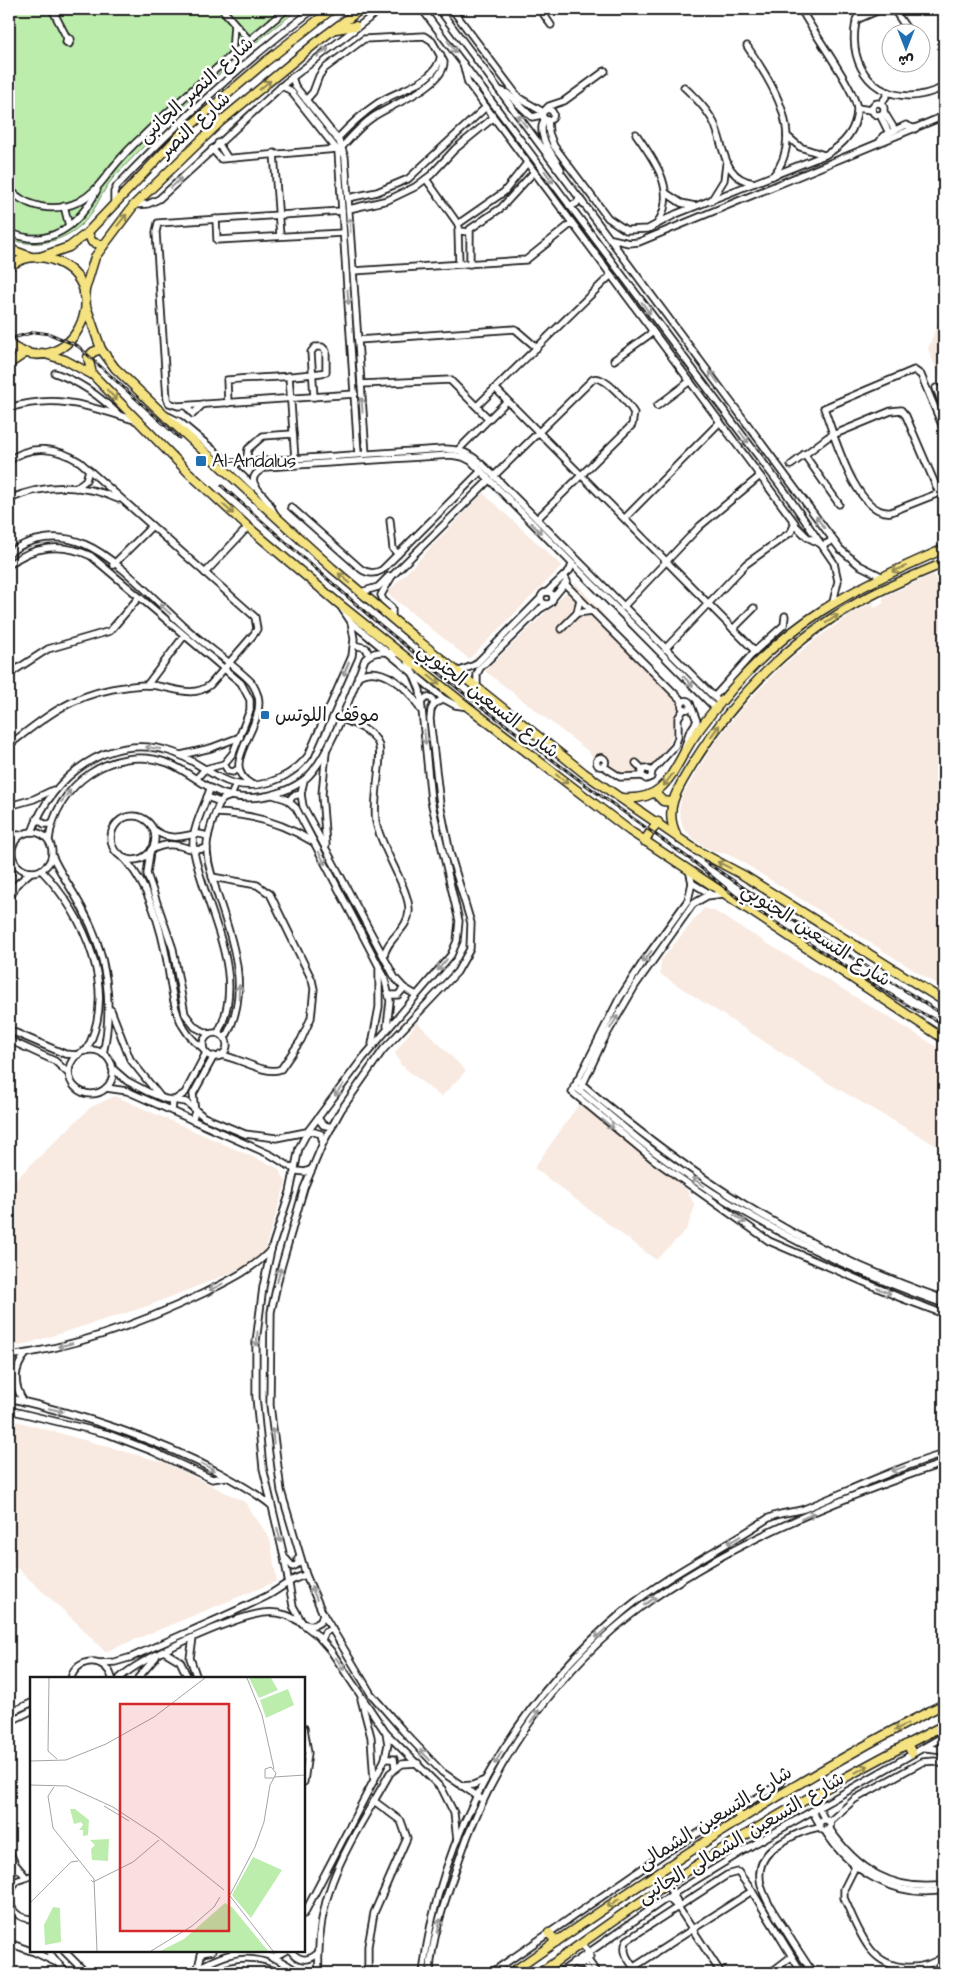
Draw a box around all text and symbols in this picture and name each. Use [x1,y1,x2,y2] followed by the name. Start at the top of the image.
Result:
[880,22,930,72] north arrow
[133,32,259,148] street label: شارع النصر الجانبى
[447,40,457,54] one-way arrow
[316,47,329,58] one-way arrow
[898,50,914,70] text: ش
[259,79,272,90] one-way arrow
[155,87,235,163] street label: شارع النصر
[516,115,527,128] one-way arrow
[544,170,554,184] one-way arrow
[169,177,182,189] one-way arrow
[117,214,128,227] one-way arrow
[345,218,354,234] one-way arrow
[343,288,353,304] one-way arrow
[641,301,651,315] one-way arrow
[709,370,719,384] one-way arrow
[106,388,118,400] one-way arrow
[358,397,367,413] one-way arrow
[739,430,749,444] one-way arrow
[212,448,296,475] place label: Al-Andalus
[194,454,208,468] marker: Al-Andalus
[222,503,235,515] one-way arrow
[815,515,826,529] one-way arrow
[530,522,543,534] one-way arrow
[892,564,907,574] one-way arrow
[337,572,350,583] one-way arrow
[158,603,171,615] one-way arrow
[825,614,839,624] one-way arrow
[410,637,564,766] street label: شارع التسعين الجنوبي
[341,661,351,676] one-way arrow
[427,674,440,685] one-way arrow
[681,675,694,687] one-way arrow
[275,702,379,729] place label: موقف اللوتس
[259,709,271,721] marker: موقف اللوتس
[710,724,720,738] one-way arrow
[420,729,430,745] one-way arrow
[146,743,162,753] one-way arrow
[662,773,673,786] one-way arrow
[555,774,568,785] one-way arrow
[61,790,72,803] one-way arrow
[317,851,327,866] one-way arrow
[717,860,732,869] one-way arrow
[735,877,896,995] street label: شارع التسعين الجنوبي
[642,950,652,964] one-way arrow
[437,958,448,971] one-way arrow
[235,984,244,1000] one-way arrow
[610,1016,620,1030] one-way arrow
[333,1083,344,1096] one-way arrow
[601,1118,614,1129] one-way arrow
[691,1177,705,1187] one-way arrow
[732,1214,746,1224] one-way arrow
[275,1268,284,1284] one-way arrow
[209,1282,224,1292] one-way arrow
[876,1287,891,1297] one-way arrow
[252,1331,261,1347] one-way arrow
[58,1341,74,1350] one-way arrow
[48,1406,64,1415] one-way arrow
[268,1429,278,1445] one-way arrow
[200,1463,215,1472] one-way arrow
[891,1465,906,1474] one-way arrow
[800,1511,815,1521] one-way arrow
[275,1526,284,1542] one-way arrow
[727,1535,741,1545] one-way arrow
[309,1586,318,1601] one-way arrow
[643,1596,657,1606] one-way arrow
[595,1627,608,1639] one-way arrow
[335,1657,345,1671] one-way arrow
[30,1677,305,1952] inset map
[530,1710,541,1723] one-way arrow
[894,1723,909,1732] one-way arrow
[419,1749,431,1761] one-way arrow
[493,1750,503,1764] one-way arrow
[632,1759,798,1877] street label: شارع التسعين الشمالى
[854,1764,869,1774] one-way arrow
[632,1765,850,1911] street label: شارع التسعين الشمالى الجانبى
[606,1898,620,1908] one-way arrow
[435,1918,444,1934] one-way arrow

